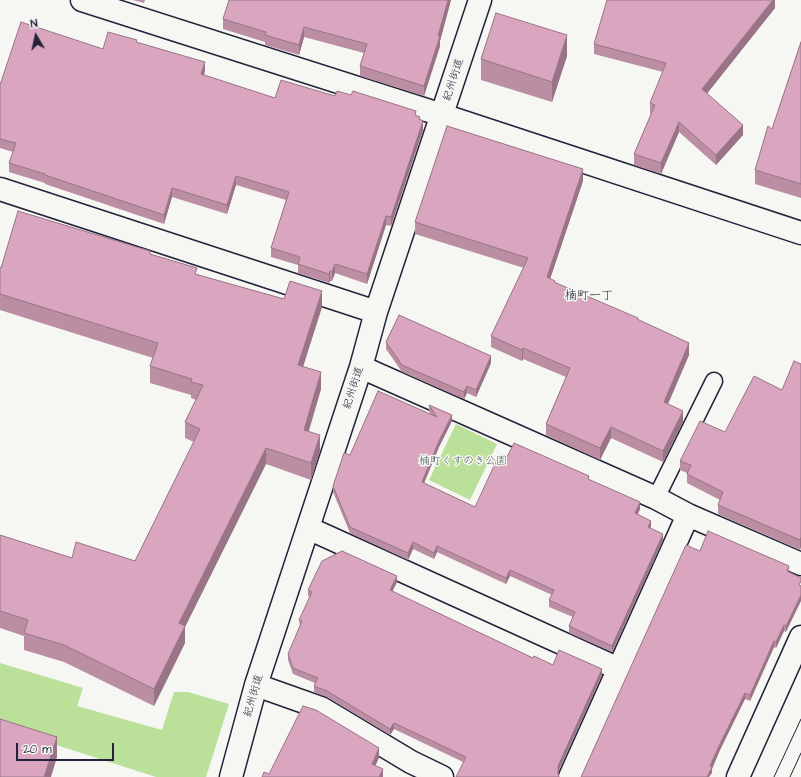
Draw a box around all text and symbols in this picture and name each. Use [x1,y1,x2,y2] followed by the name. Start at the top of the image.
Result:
[16,16,56,56] north arrow
[29,16,39,32] text: N
[441,57,467,103] street label: 紀州街道
[565,289,613,303] district label: 楠町一丁
[341,365,367,411] street label: 紀州街道
[419,455,507,469] park label: 楠町くすのき公園
[242,673,266,719] street label: 紀州街道
[18,735,116,761] scale bar
[23,741,52,758] text: 20 m

